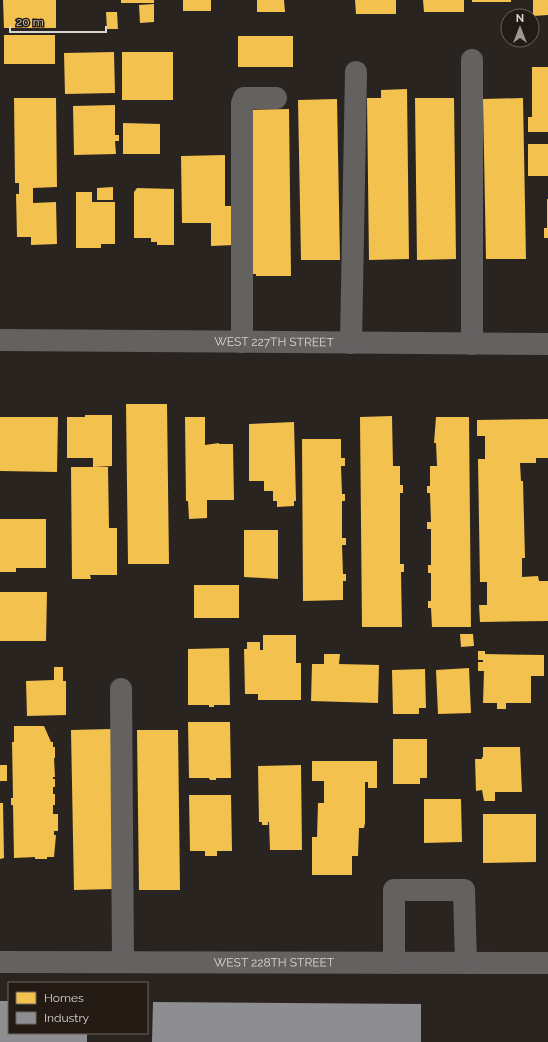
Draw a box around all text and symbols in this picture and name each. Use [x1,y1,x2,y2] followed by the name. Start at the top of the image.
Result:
[10,8,106,34] scale bar
[500,8,540,48] north arrow
[516,12,524,25] text: N
[16,15,44,29] text: 20 m
[214,335,335,349] street label: WEST 227TH STREET
[214,955,335,970] street label: WEST 228TH STREET
[8,982,148,1034] legend
[44,991,84,1005] text: Homes
[44,1011,90,1025] text: Industry

